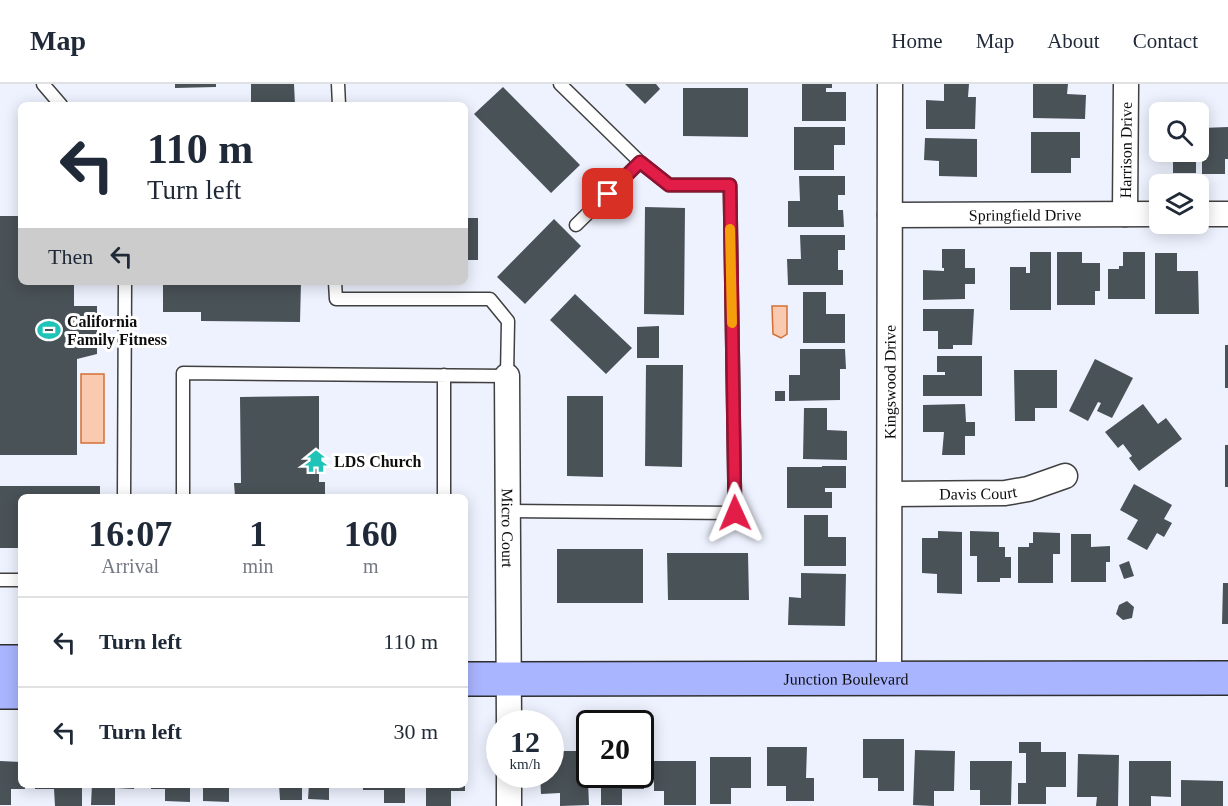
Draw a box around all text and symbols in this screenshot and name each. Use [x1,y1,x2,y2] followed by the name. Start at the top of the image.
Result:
[30,25,86,56] text: Map
[891,29,943,53] text: Home
[976,29,1014,53] text: Map
[1047,29,1100,53] text: About
[1133,29,1198,53] text: Contact
[1117,102,1135,198] street label: Harrison Drive
[1149,102,1209,234] map controls
[1149,102,1209,162] button: search
[48,126,126,204] icon: left
[147,126,253,172] text: 110 m
[582,168,633,219] pin
[1149,174,1209,234] button: layers
[147,175,241,205] text: Turn left
[591,177,624,210] icon: arrive
[969,206,1081,225] street label: Springfield Drive
[105,240,138,273] icon: left
[48,244,93,269] text: Then
[67,313,167,349] place label: California Family Fitness
[36,317,62,343] sports icon: California Family Fitness
[881,325,899,439] street label: Kingswood Drive
[303,448,329,474] temple icon: LDS Church
[334,453,421,470] place label: LDS Church
[703,481,767,545] position arrow
[939,483,1019,503] street label: Davis Court
[499,488,516,568] street label: Micro Court
[88,514,172,554] text: 16:07
[249,514,267,554] text: 1
[344,514,398,554] text: 160
[101,555,159,577] text: Arrival
[242,555,274,577] text: min
[363,555,379,577] text: m
[48,626,81,659] icon: left
[99,629,182,654] text: Turn left
[383,629,438,654] text: 110 m
[784,670,908,688] street label: Junction Boulevard
[576,710,654,788] speed limit sign: 20
[48,716,81,749] icon: left
[99,719,182,744] text: Turn left
[393,719,438,744] text: 30 m
[510,725,540,758] text: 12
[510,756,540,772] text: km/h

